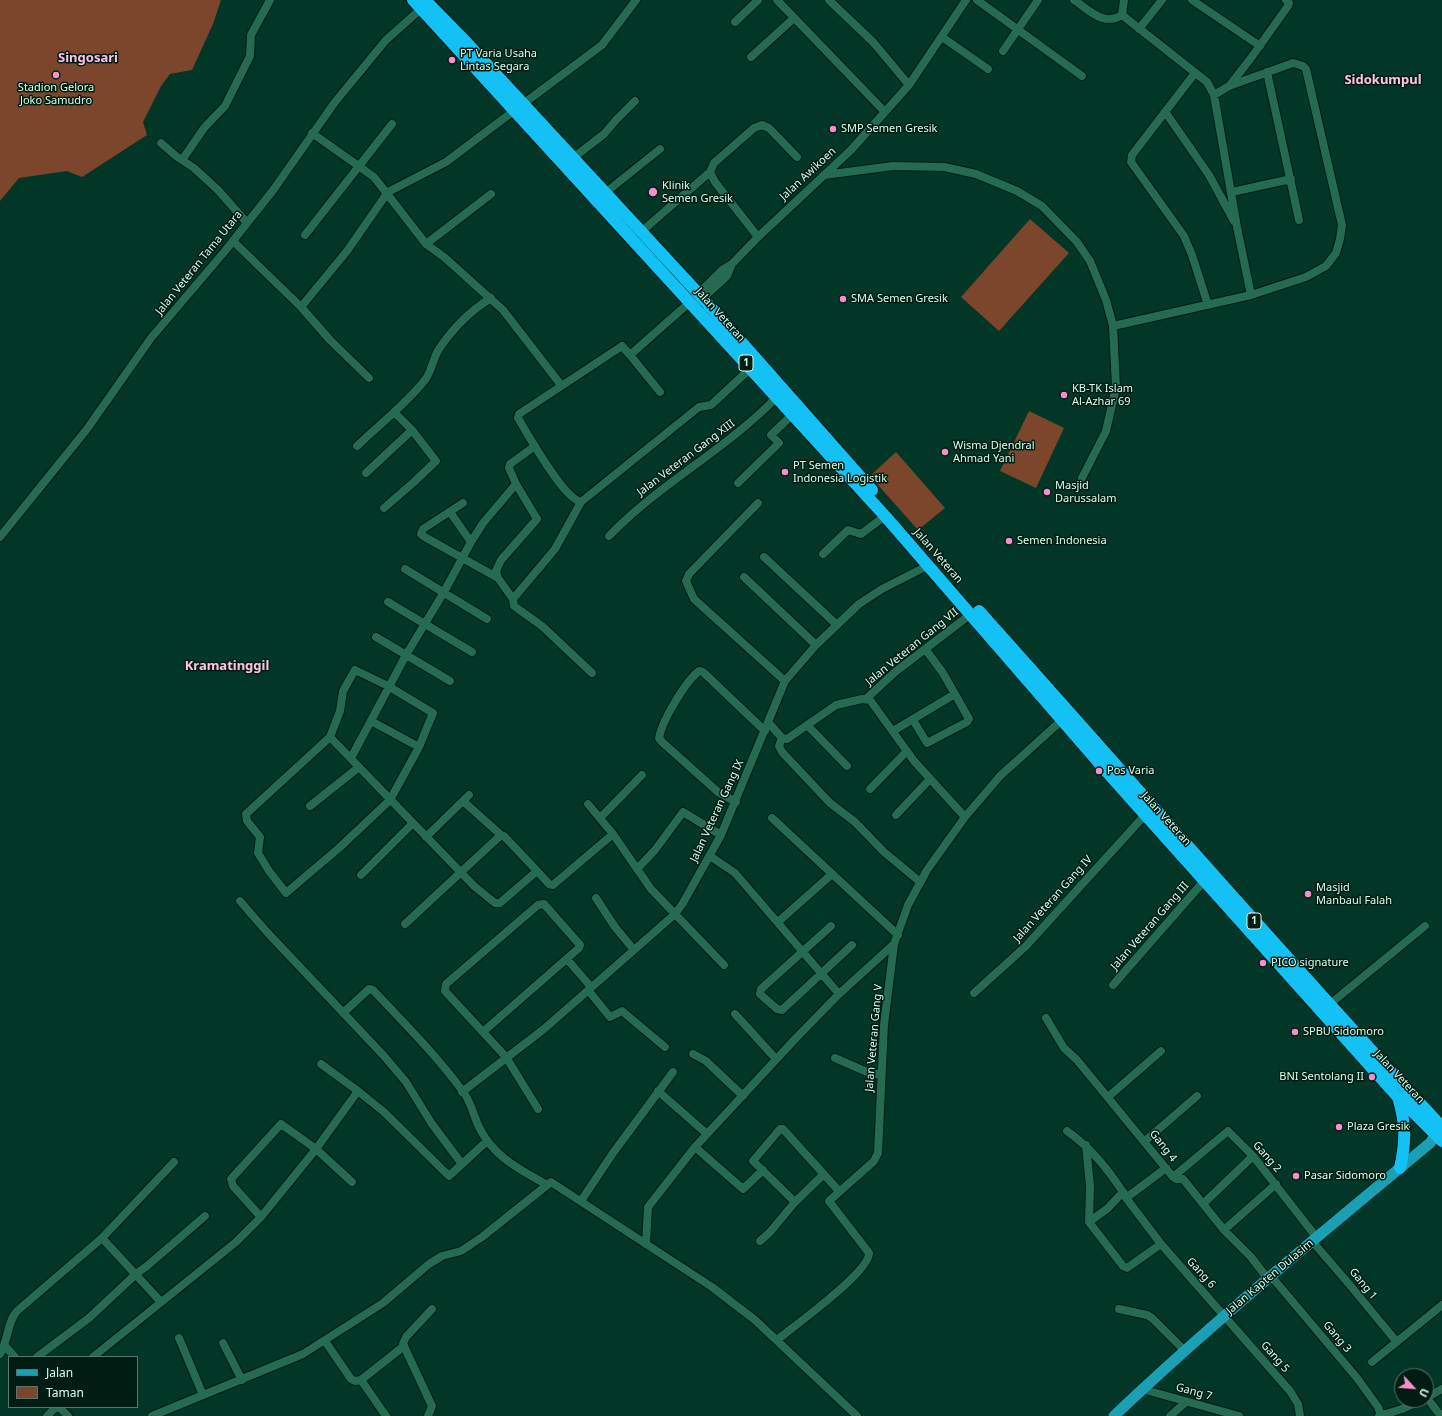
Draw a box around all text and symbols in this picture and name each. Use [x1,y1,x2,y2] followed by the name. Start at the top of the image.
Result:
[460,47,537,73] place label: PT Varia Usaha Lintas Segara
[58,50,118,66] district label: Singosari
[447,55,457,65] marker: PT Varia Usaha Lintas Segara
[51,70,61,80] marker: Stadion Gelora Joko Samudro
[1344,72,1422,88] district label: Sidokumpul
[18,81,94,107] place label: Stadion Gelora Joko Samudro
[841,122,937,136] place label: SMP Semen Gresik
[828,124,838,134] marker: SMP Semen Gresik
[777,145,839,203] street label: Jalan Awikoen
[662,179,733,205] place label: Klinik Semen Gresik
[647,186,659,198] marker: Klinik Semen Gresik
[153,208,245,318] street label: Jalan Veteran Tama Utara
[692,285,748,345] street label: Jalan Veteran
[851,292,948,306] place label: SMA Semen Gresik
[838,294,848,304] marker: SMA Semen Gresik
[739,355,753,371] road number: 1
[1072,382,1133,408] place label: KB-TK Islam Al-Azhar 69
[1059,390,1069,400] marker: KB-TK Islam Al-Azhar 69
[635,417,737,499] street label: Jalan Veteran Gang XIII
[953,439,1035,465] place label: Wisma Djendral Ahmad Yani
[940,447,950,457] marker: Wisma Djendral Ahmad Yani
[793,459,887,485] place label: PT Semen Indonesia Logistik
[780,467,790,477] marker: PT Semen Indonesia Logistik
[1055,479,1117,505] place label: Masjid Darussalam
[1042,487,1052,497] marker: Masjid Darussalam
[911,526,965,586] street label: Jalan Veteran
[1017,534,1107,548] place label: Semen Indonesia
[1004,536,1014,546] marker: Semen Indonesia
[863,606,961,688] street label: Jalan Veteran Gang VII
[185,658,269,674] district label: Kramatinggil
[687,758,747,864] street label: Jalan Veteran Gang IX
[1107,764,1155,778] place label: Pos Varia
[1094,766,1104,776] marker: Pos Varia
[1138,789,1194,849] street label: Jalan Veteran
[1011,853,1095,945] street label: Jalan Veteran Gang IV
[1108,879,1192,973] street label: Jalan Veteran Gang III
[1316,881,1392,907] place label: Masjid Manbaul Falah
[1303,889,1313,899] marker: Masjid Manbaul Falah
[1247,913,1261,929] road number: 1
[1271,956,1349,970] place label: PICO signature
[1258,958,1268,968] marker: PICO signature
[863,984,885,1092] street label: Jalan Veteran Gang V
[1303,1025,1384,1039] place label: SPBU Sidomoro
[1290,1027,1300,1037] marker: SPBU Sidomoro
[1371,1048,1427,1106] street label: Jalan Veteran
[1279,1070,1364,1084] place label: BNI Sentolang II
[1367,1072,1377,1082] marker: BNI Sentolang II
[1347,1120,1409,1134] place label: Plaza Gresik
[1334,1122,1344,1132] marker: Plaza Gresik
[1146,1127,1180,1165] street label: Gang 4
[1250,1139,1284,1175] street label: Gang 2
[1304,1169,1386,1183] place label: Pasar Sidomoro
[1291,1171,1301,1181] marker: Pasar Sidomoro
[1224,1237,1316,1317] street label: Jalan Kapten Dulasim
[1184,1255,1218,1291] street label: Gang 6
[1346,1266,1380,1302] street label: Gang 1
[1320,1319,1354,1355] street label: Gang 3
[1258,1339,1292,1375] street label: Gang 5
[8,1356,138,1408] legend
[46,1364,73,1381] text: Jalan
[1394,1368,1434,1408] north arrow
[1174,1381,1214,1403] street label: Gang 7
[46,1384,84,1401] text: Taman
[1416,1386,1433,1400] text: U

